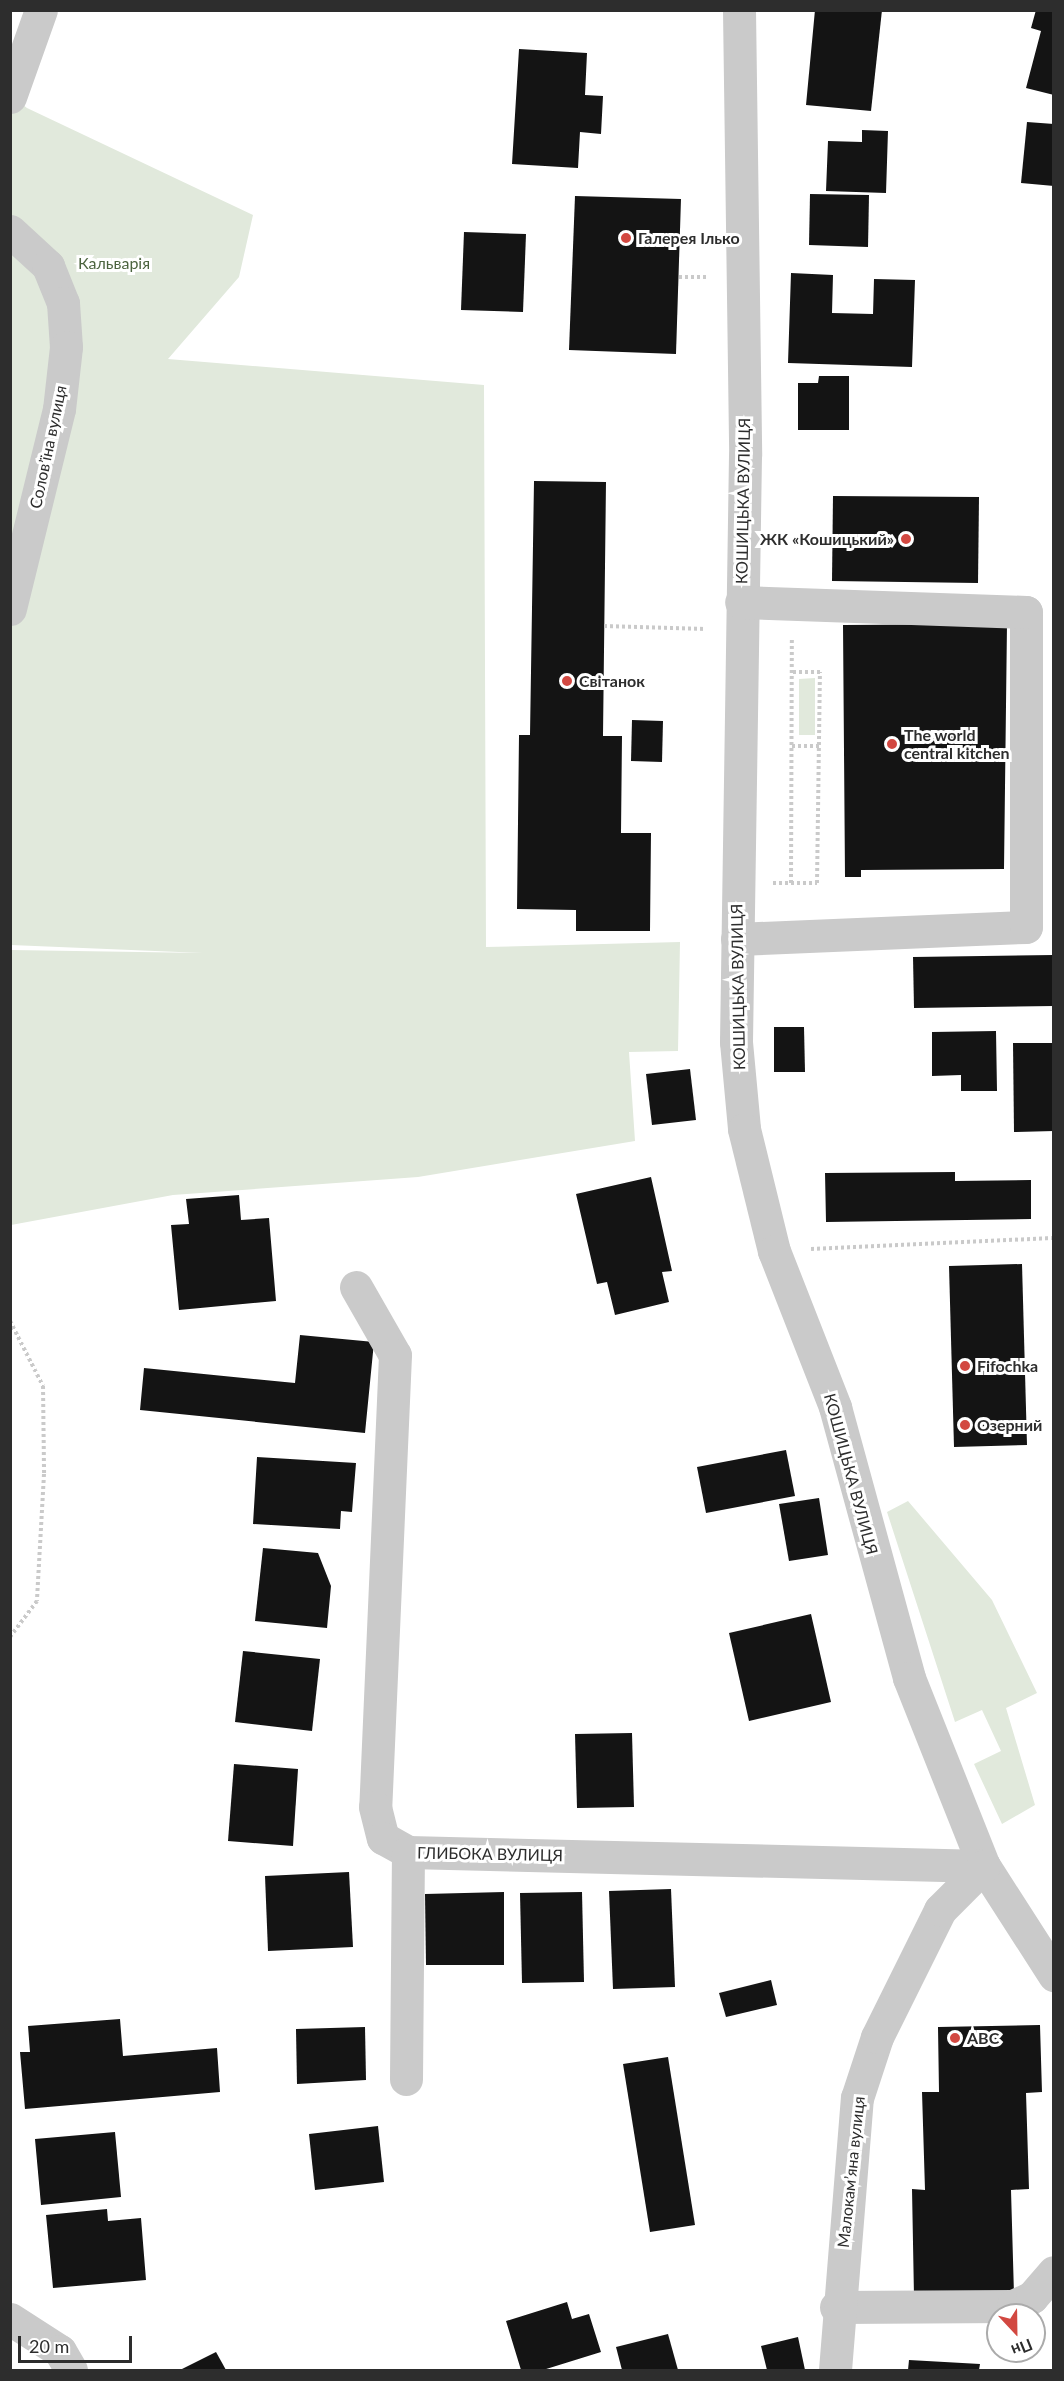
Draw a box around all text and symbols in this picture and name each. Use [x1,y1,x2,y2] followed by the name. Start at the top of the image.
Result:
[638,228,740,248] place label: Галерея Ілько
[619,231,633,245] marker: Галерея Ілько
[78,253,150,273] park label: Кальварія
[26,384,70,510] street label: Соловʼїна вулиця
[732,418,754,584] street label: КОШИЦЬКА ВУЛИЦЯ
[760,529,894,549] place label: ЖК «Кошицький»
[899,532,913,546] marker: ЖК «Кошицький»
[579,671,645,691] place label: Світанок
[560,674,574,688] marker: Світанок
[904,725,1010,763] place label: The world central kitchen
[885,737,899,751] marker: The world central kitchen
[727,904,749,1070] street label: КОШИЦЬКА ВУЛИЦЯ
[977,1356,1038,1376] place label: Fifochka
[958,1359,972,1373] marker: Fifochka
[820,1391,882,1557] street label: КОШИЦЬКА ВУЛИЦЯ
[977,1415,1042,1435] place label: Озерний
[958,1418,972,1432] marker: Озерний
[417,1843,563,1865] street label: ГЛИБОКА ВУЛИЦЯ
[967,2028,999,2048] place label: ABC
[948,2031,962,2045] marker: ABC
[833,2095,869,2249] street label: Малокамʼяна вулиця
[986,2303,1046,2363] north arrow
[21,2324,135,2362] scale bar
[29,2335,69,2357] text: 20 m
[1009,2336,1035,2361] text: Пн

